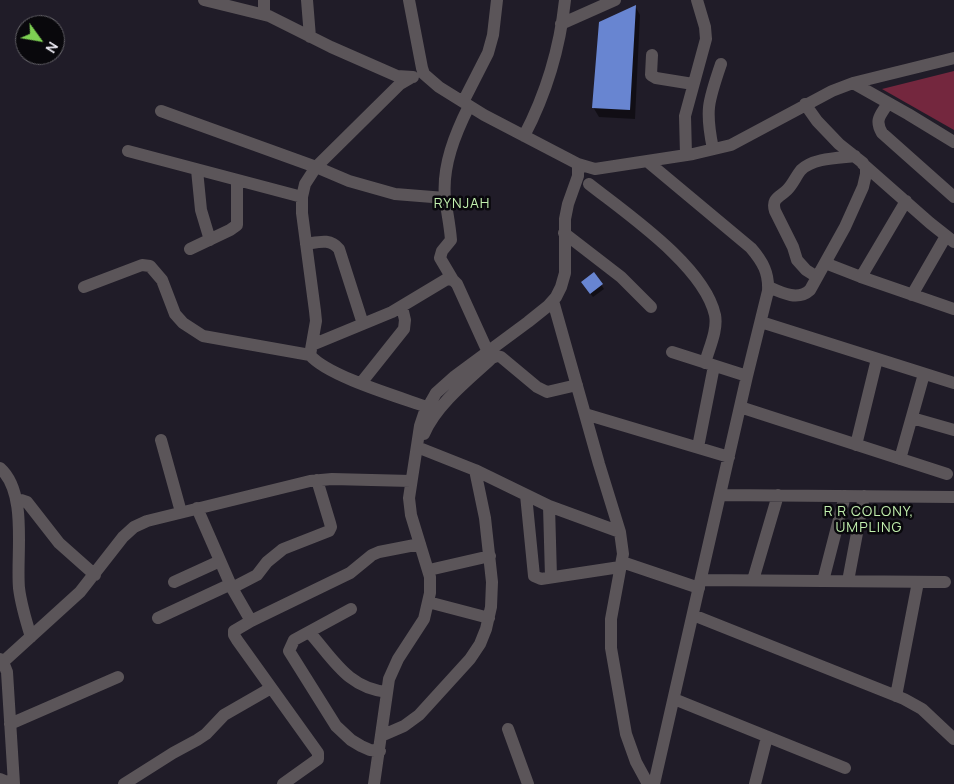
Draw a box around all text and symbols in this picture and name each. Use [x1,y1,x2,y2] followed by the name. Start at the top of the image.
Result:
[15,15,65,65] north arrow
[42,38,63,57] text: N
[433,196,491,212] district label: RYNJAH
[822,504,916,536] district label: R R COLONY, UMPLING

